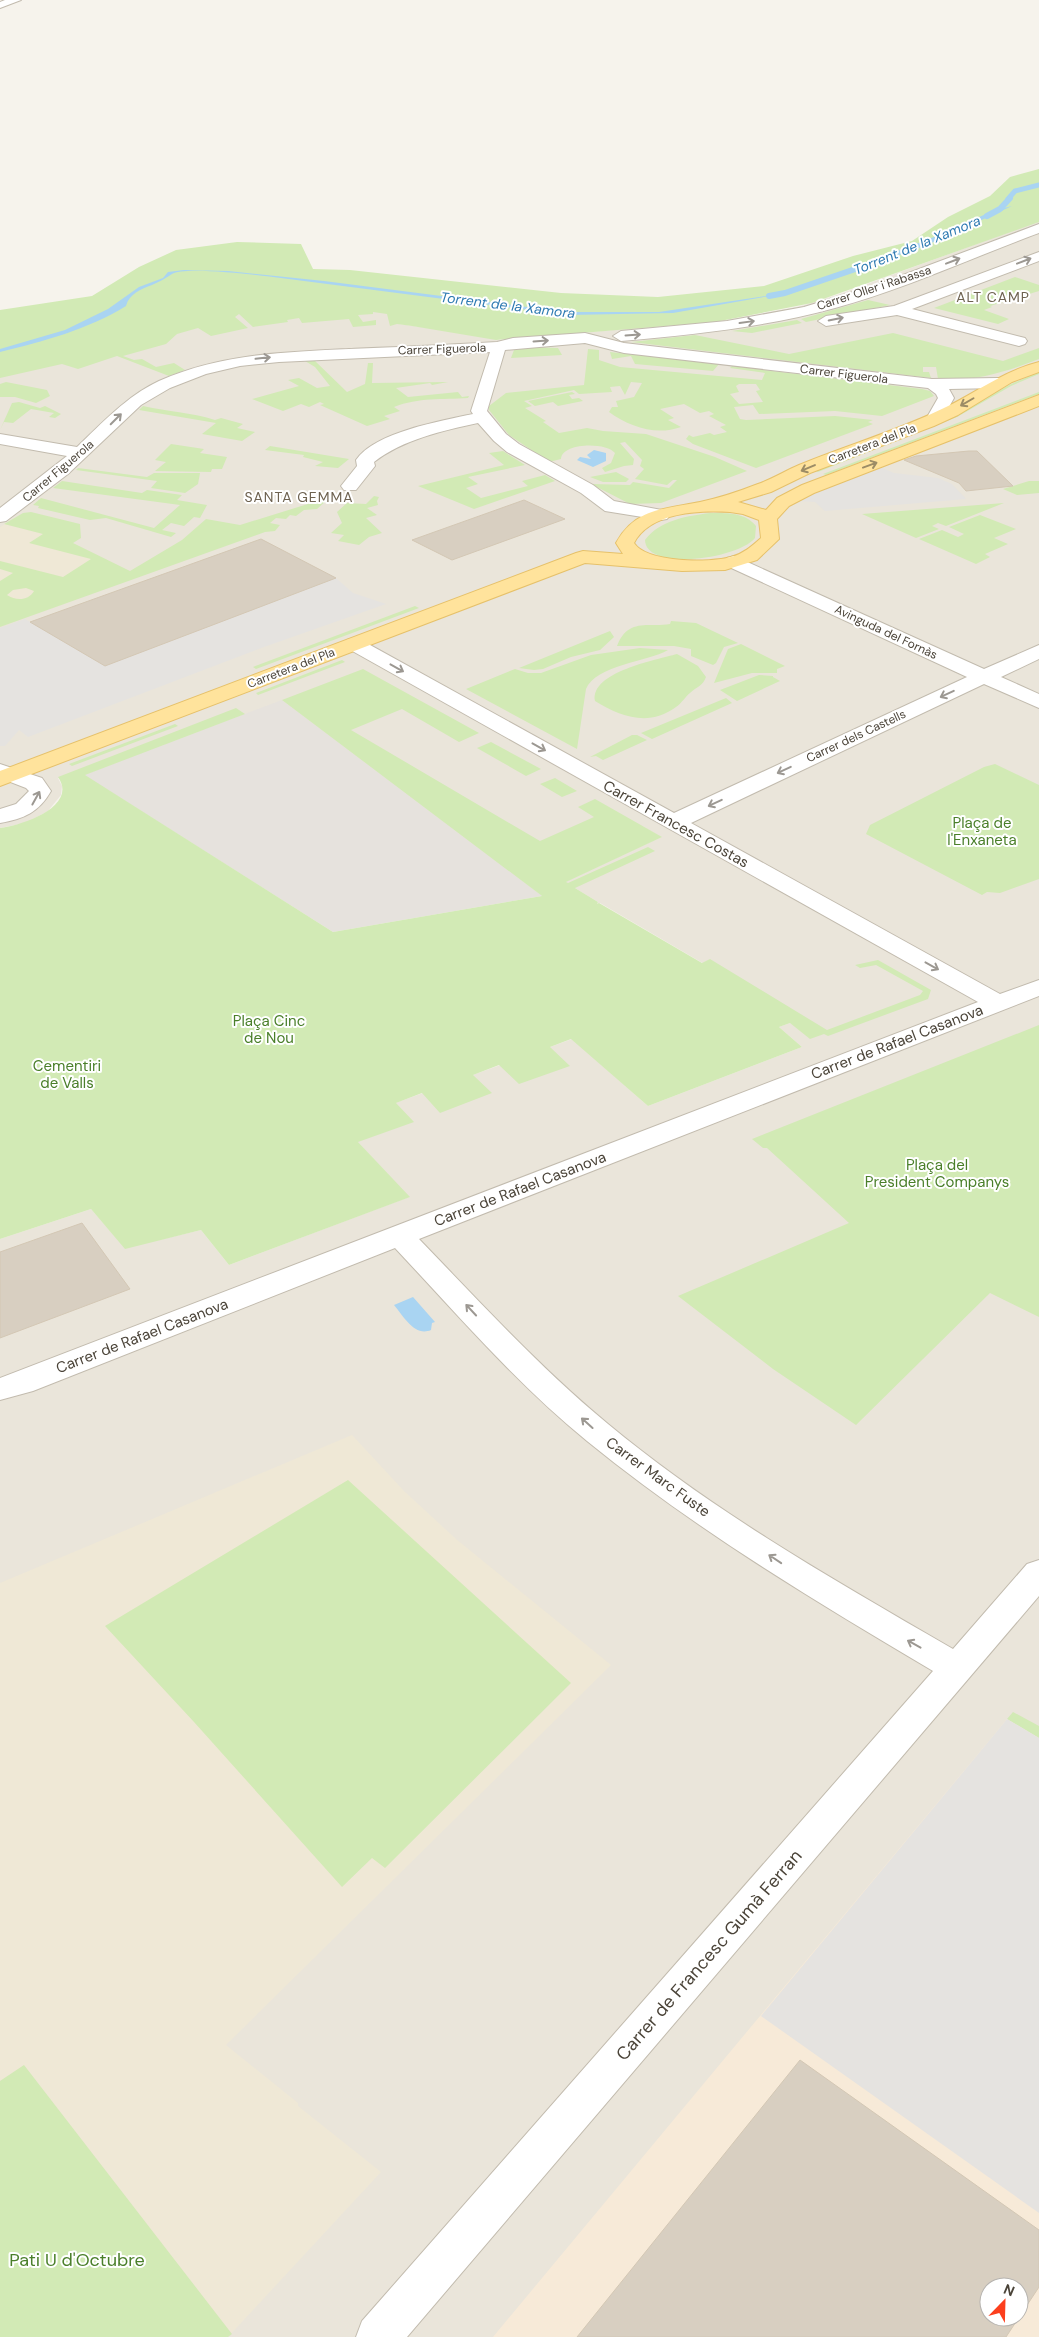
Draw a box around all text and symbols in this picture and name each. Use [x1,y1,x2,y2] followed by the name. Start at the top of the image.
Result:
[851,211,984,279] water label: Torrent de la Xamora
[945,256,960,265] one-way arrow
[1017,256,1032,265] one-way arrow
[815,262,933,314] street label: Carrer Oller i Rabassa
[440,288,577,322] water label: Torrent de la Xamora
[956,288,1030,306] district label: ALT CAMP
[828,314,844,323] one-way arrow
[739,317,755,327] one-way arrow
[625,330,641,339] one-way arrow
[533,337,549,346] one-way arrow
[398,339,486,359] street label: Carrer Figuerola
[255,353,271,363] one-way arrow
[799,361,889,387] street label: Carrer Figuerola
[960,398,974,408] one-way arrow
[110,413,122,425] one-way arrow
[826,420,918,468] street label: Carretera del Pla
[19,436,97,506] street label: Carrer Figuerola
[862,460,877,469] one-way arrow
[800,465,815,474] one-way arrow
[244,488,354,506] district label: SANTA GEMMA
[832,601,940,663] street label: Avinguda del Fornàs
[245,644,337,692] street label: Carretera del Pla
[389,663,404,673] one-way arrow
[940,689,955,699] one-way arrow
[804,706,908,766] street label: Carrer dels Castells
[531,742,546,752] one-way arrow
[777,766,792,776] one-way arrow
[600,776,752,872] street label: Carrer Francesc Costas
[31,790,41,805] one-way arrow
[708,798,723,808] one-way arrow
[947,813,1017,850] park label: Plaça de l'Enxaneta
[925,961,940,971] one-way arrow
[808,1000,986,1084] street label: Carrer de Rafael Casanova
[233,1011,305,1048] park label: Plaça Cinc de Nou
[33,1056,101,1093] park label: Cementiri de Valls
[431,1147,609,1231] street label: Carrer de Rafael Casanova
[865,1155,1009,1192] park label: Plaça del President Companys
[53,1294,231,1378] street label: Carrer de Rafael Casanova
[465,1303,477,1316] one-way arrow
[580,1417,593,1429] one-way arrow
[602,1432,714,1522] street label: Carrer Marc Fuste
[768,1554,782,1564] one-way arrow
[907,1638,921,1648] one-way arrow
[611,1844,807,2066] street label: Carrer de Francesc Gumà Ferran
[9,2248,145,2272] park label: Pati U d'Octubre
[979,2277,1029,2327] north arrow
[1001,2280,1017,2300] text: N

